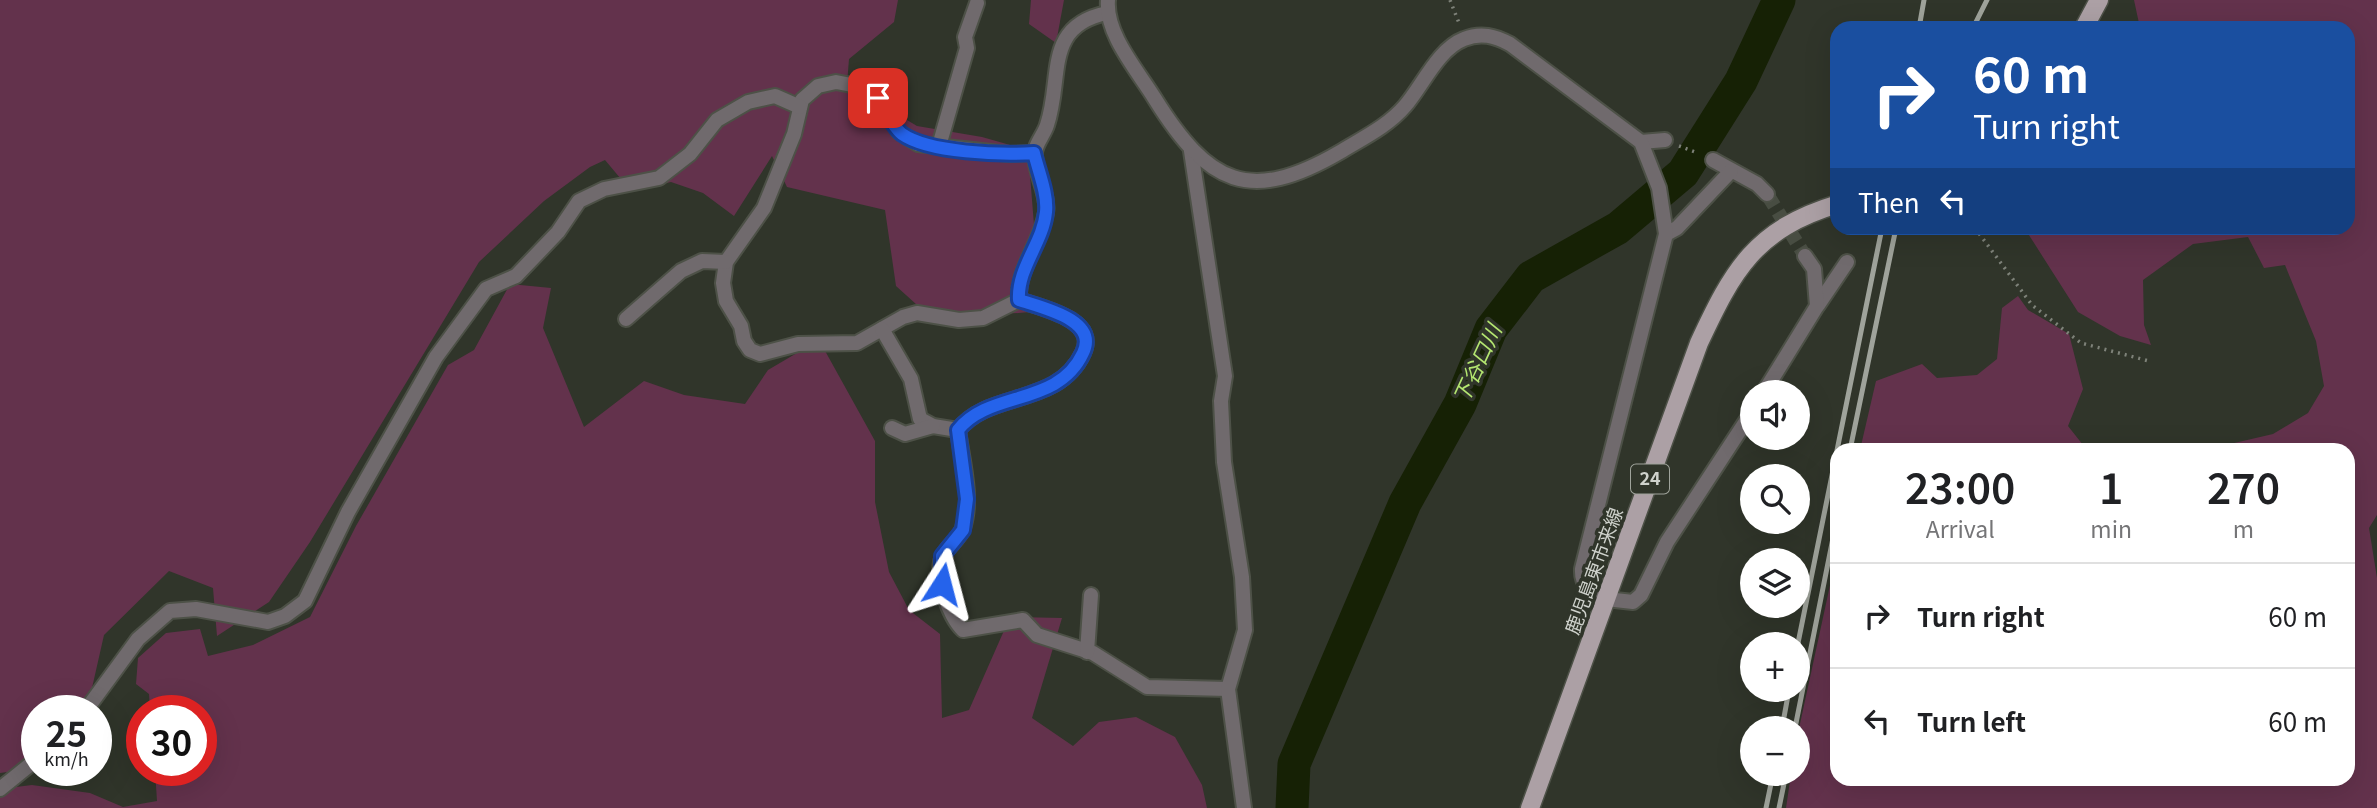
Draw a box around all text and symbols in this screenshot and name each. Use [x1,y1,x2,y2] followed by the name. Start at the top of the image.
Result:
[1973,36,2089,107] text: 60 m
[1858,49,1949,140] icon: right
[848,68,908,128] pin
[859,79,897,117] icon: arrive
[1973,102,2120,148] text: Turn right
[1934,182,1972,220] icon: left
[1858,183,1920,220] text: Then
[1445,317,1508,408] water label: 下谷口川
[1740,380,1810,786] map controls
[1740,380,1810,450] button: sound
[1905,455,2015,516] text: 23:00
[2099,455,2123,516] text: 1
[2207,455,2280,516] text: 270
[1631,464,1669,494] road number: 24
[1740,464,1810,534] button: search
[1557,503,1628,638] street label: 鹿児島東市来線
[1926,511,1995,545] text: Arrival
[2090,511,2132,545] text: min
[2233,511,2254,545] text: m
[905,547,979,621] position arrow
[1740,548,1810,618] button: layers
[1858,597,1896,635] icon: right
[1917,597,2045,634] text: Turn right
[2268,597,2327,634] text: 60 m
[1740,632,1810,702] button: +
[126,695,217,786] speed limit sign: 30
[1858,702,1896,740] icon: left
[1917,702,2026,739] text: Turn left
[2268,702,2327,739] text: 60 m
[46,706,87,757] text: 25
[1740,716,1810,786] button: −
[44,745,89,771] text: km/h

